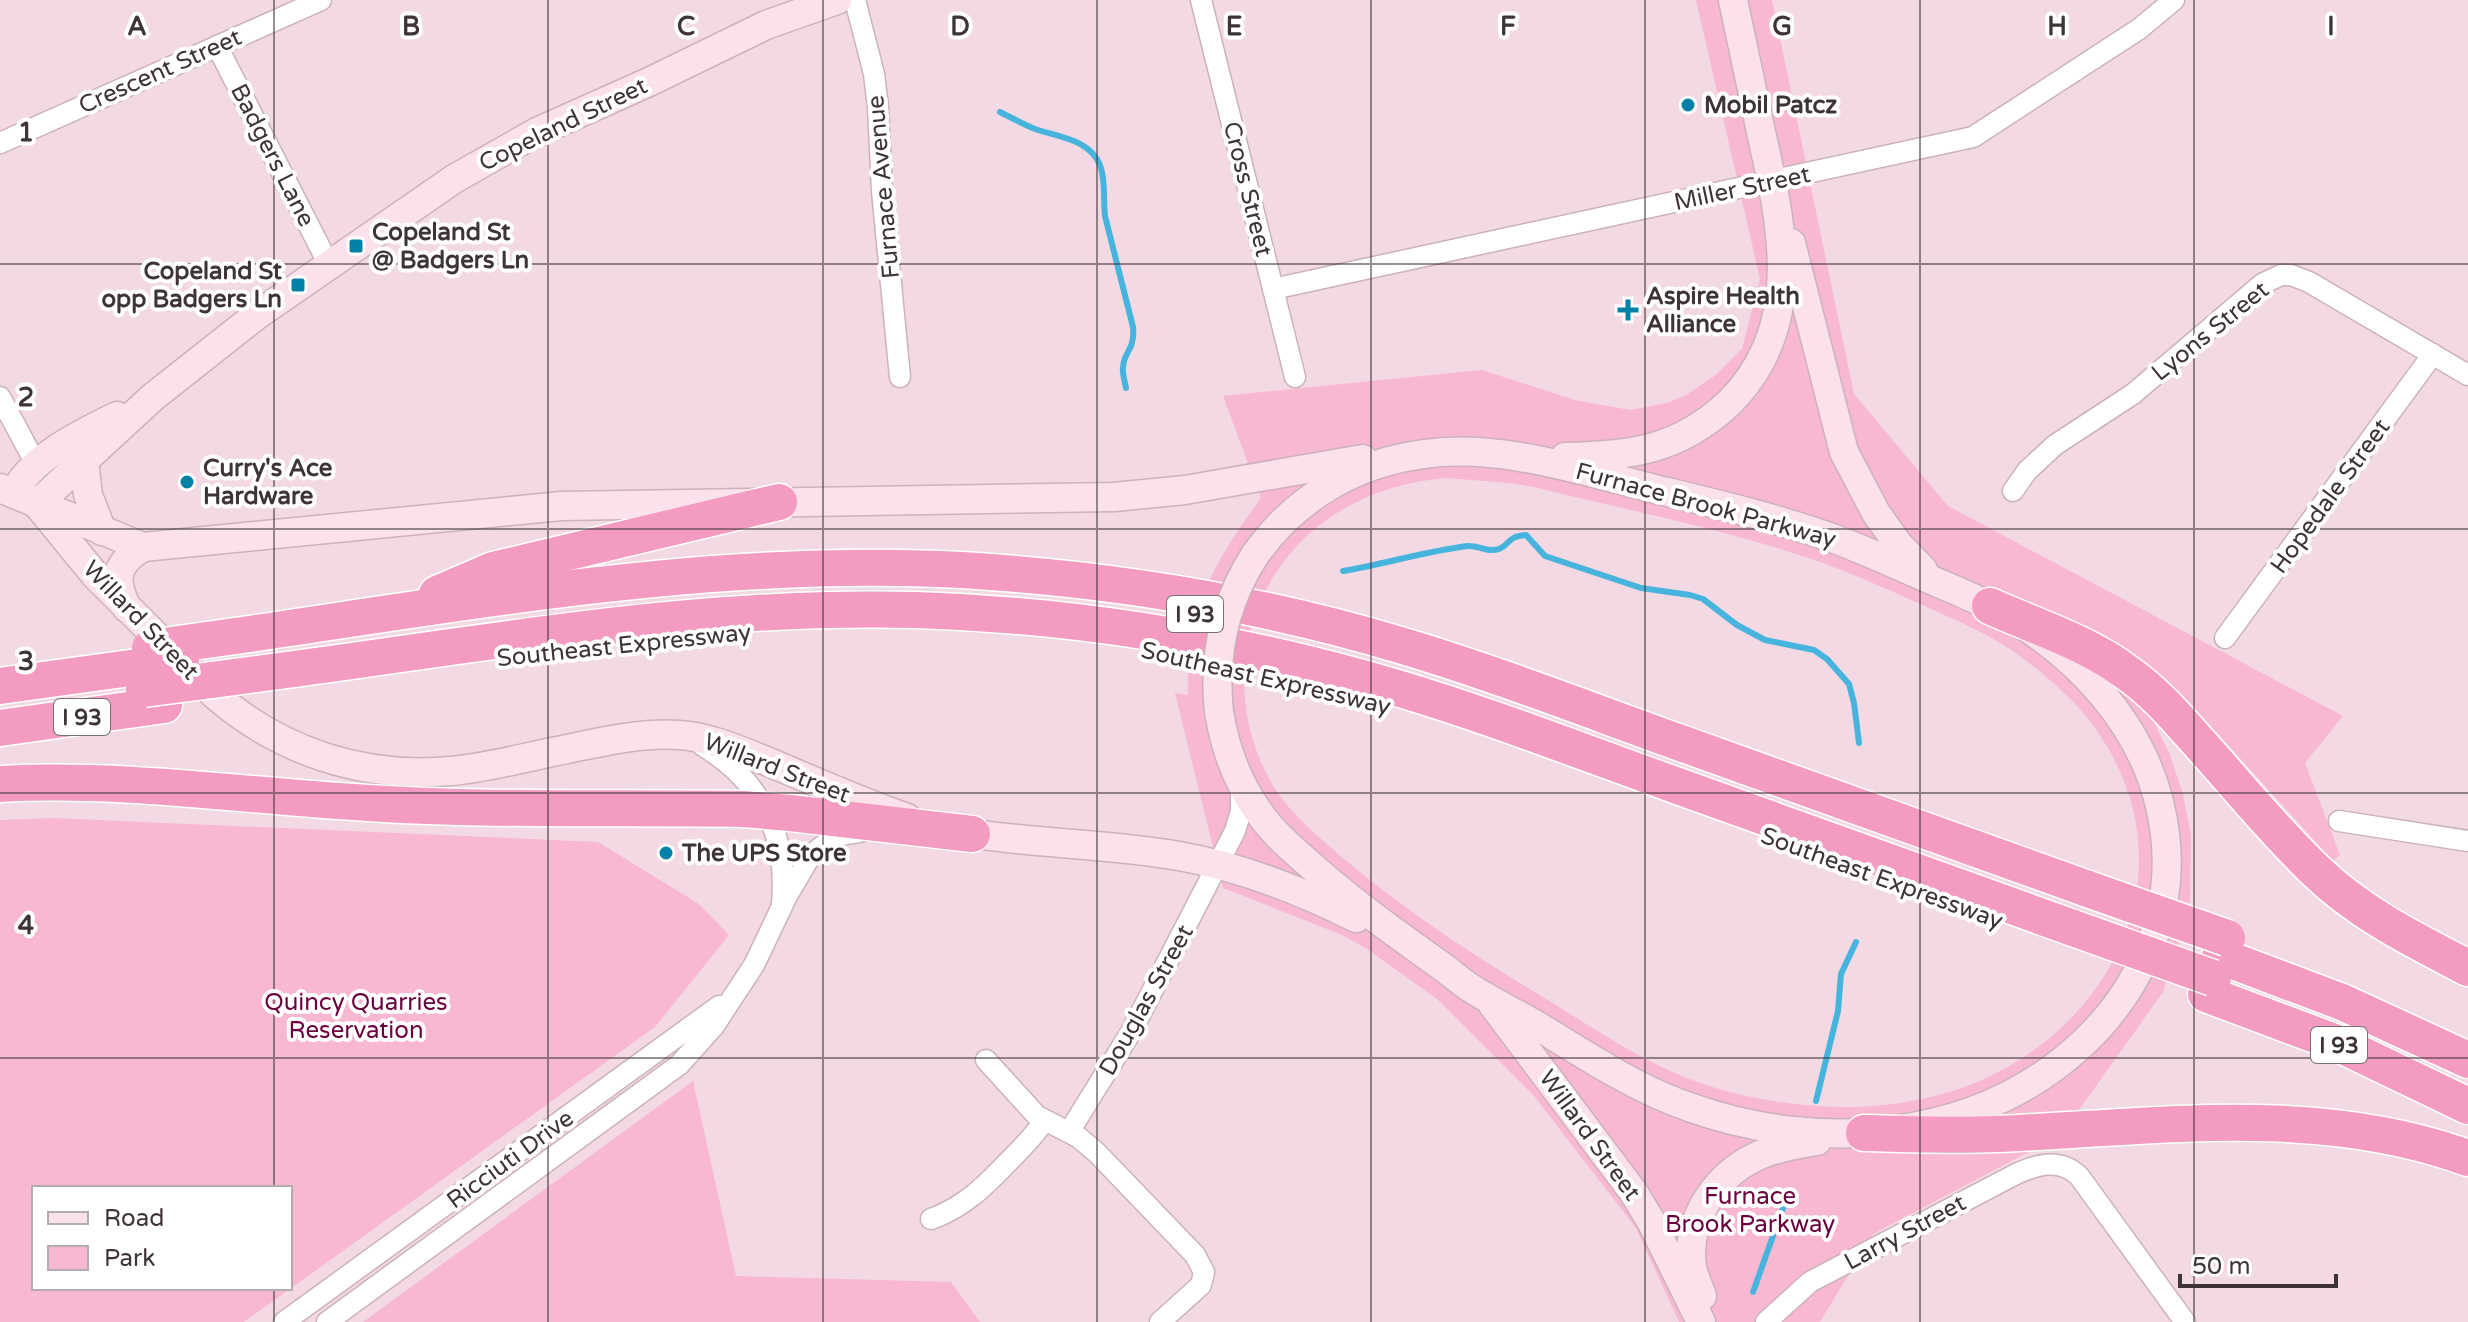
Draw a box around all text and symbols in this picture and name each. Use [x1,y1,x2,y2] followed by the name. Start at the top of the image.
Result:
[127,11,147,42] text: A
[402,11,420,42] text: B
[677,11,695,42] text: C
[950,11,970,42] text: D
[1226,11,1242,42] text: E
[1500,11,1516,42] text: F
[1772,11,1792,42] text: G
[2047,11,2067,42] text: H
[2327,11,2335,42] text: I
[74,23,246,120] street label: Crescent Street
[474,71,652,178] street label: Copeland Street
[224,79,321,232] street label: Badgers Lane
[1704,91,1837,120] place label: Mobil Patcz
[861,94,906,280] street label: Furnace Avenue
[1679,96,1697,114] marker: Mobil Patcz
[18,117,34,148] text: 1
[1217,119,1278,259] street label: Cross Street
[1671,160,1813,217] street label: Miller Street
[372,218,529,275] place label: Copeland St @ Badgers Ln
[347,237,365,255] marker: Copeland St @ Badgers Ln
[101,257,283,314] place label: Copeland St opp Badgers Ln
[2146,275,2275,387] street label: Lyons Street
[289,276,307,294] marker: Copeland St opp Badgers Ln
[1646,282,1800,339] place label: Aspire Health Alliance
[1617,299,1639,321] marker: Aspire Health Alliance
[18,382,34,413] text: 2
[2265,413,2396,579] street label: Hopedale Street
[203,454,333,511] place label: Curry's Ace Hardware
[1573,457,1839,554] street label: Furnace Brook Parkway
[178,473,196,491] marker: Curry's Ace Hardware
[77,555,205,686] street label: Willard Street
[1167,596,1223,632] road number: I 93
[495,618,753,673] street label: Southeast Expressway
[1138,636,1394,721] street label: Southeast Expressway
[18,646,34,677] text: 3
[54,699,110,735] road number: I 93
[700,727,854,810] street label: Willard Street
[1757,821,2007,936] street label: Southeast Expressway
[681,839,847,868] place label: The UPS Store
[657,844,675,862] marker: The UPS Store
[18,910,34,941] text: 4
[1093,920,1200,1081] street label: Douglas Street
[264,988,448,1045] park label: Quincy Quarries Reservation
[2311,1027,2367,1063] road number: I 93
[1533,1064,1647,1206] street label: Willard Street
[441,1104,579,1215] street label: Ricciuti Drive
[1665,1182,1835,1239] park label: Furnace Brook Parkway
[32,1186,292,1290] legend
[1840,1188,1971,1277] street label: Larry Street
[104,1204,164,1233] text: Road
[2180,1238,2336,1288] scale bar
[104,1244,155,1273] text: Park
[2192,1252,2250,1281] text: 50 m

